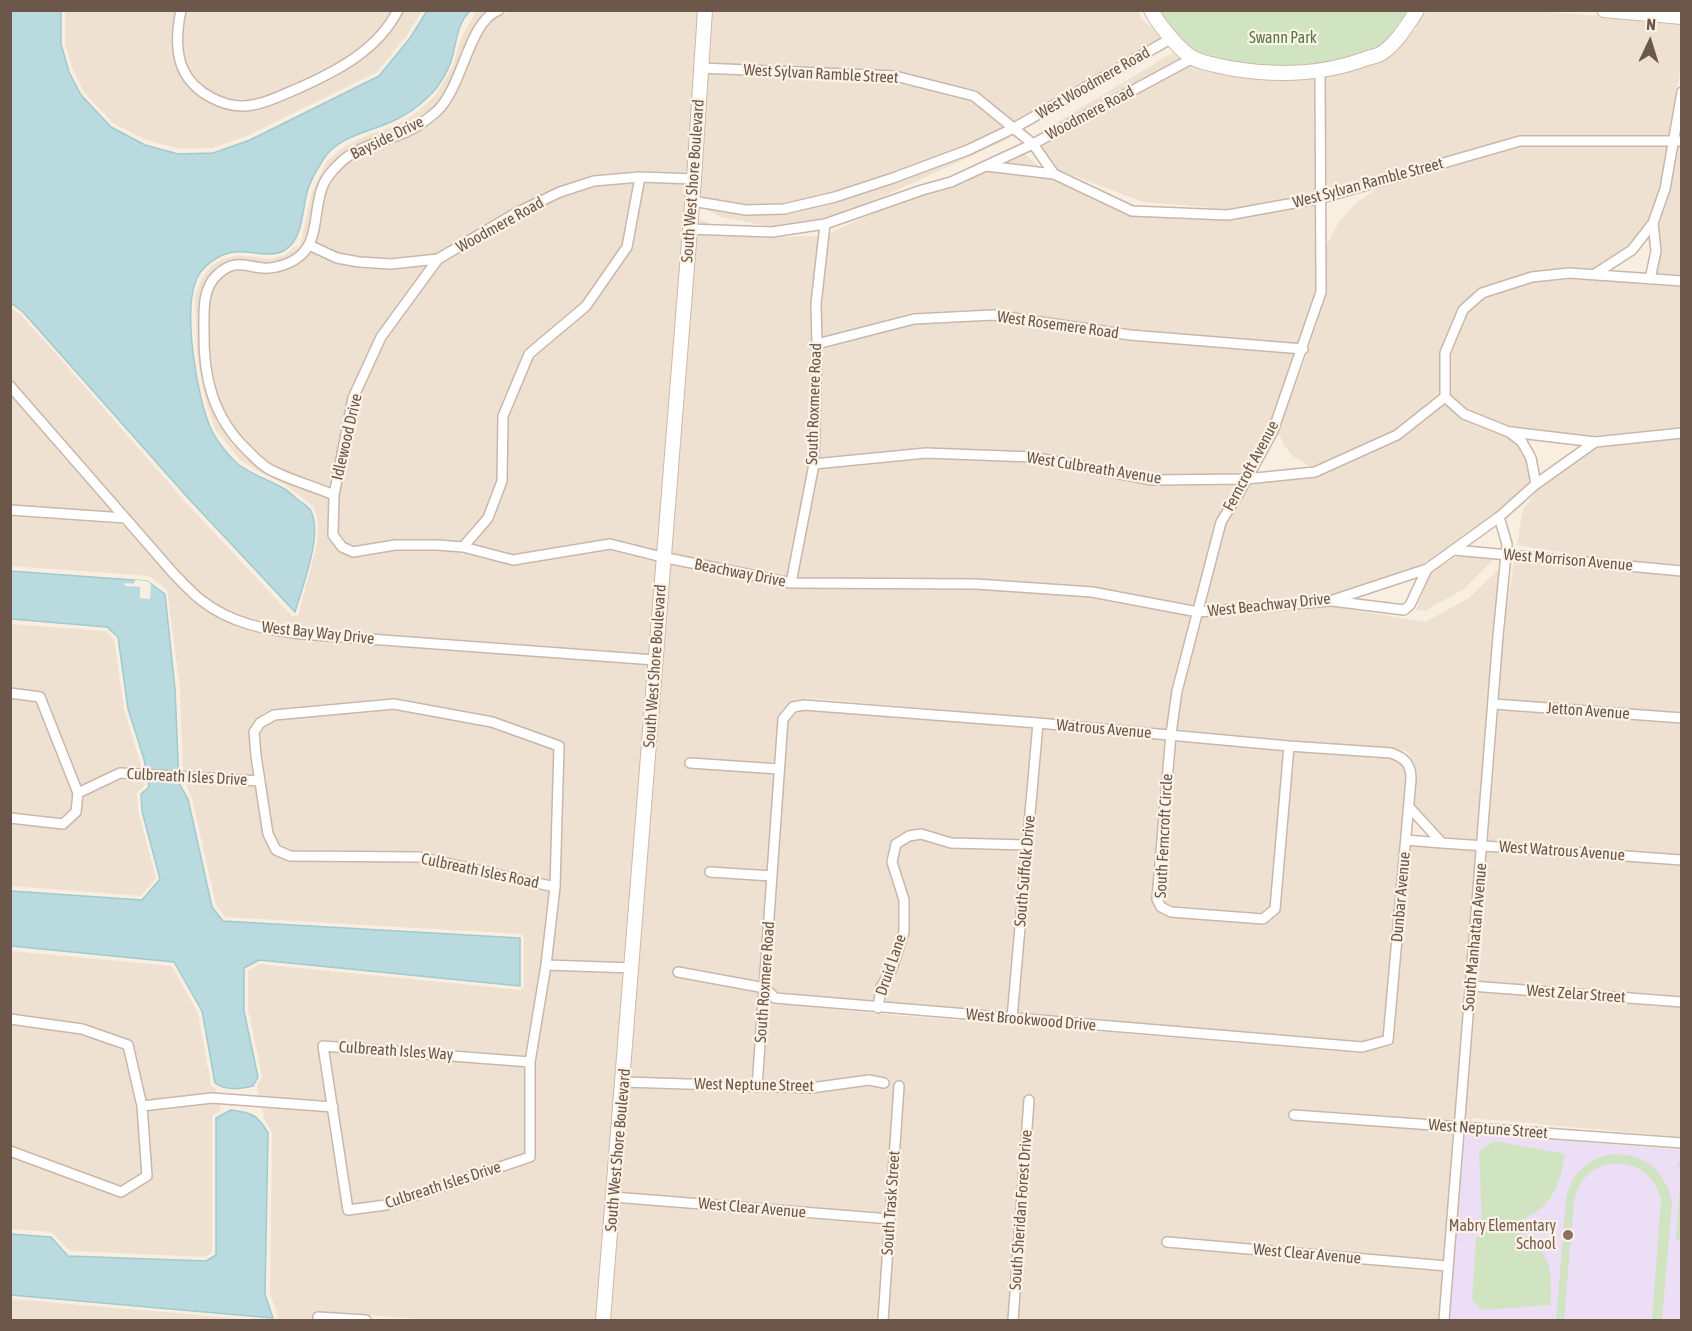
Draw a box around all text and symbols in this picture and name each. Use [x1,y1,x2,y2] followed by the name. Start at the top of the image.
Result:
[1620,12,1680,72] north arrow
[1646,15,1657,33] text: N
[1249,28,1317,48] park label: Swann Park
[1033,43,1153,123] street label: West Woodmere Road
[743,60,899,88] street label: West Sylvan Ramble Street
[1043,82,1137,144] street label: Woodmere Road
[678,99,708,263] street label: South West Shore Boulevard
[347,112,427,164] street label: Bayside Drive
[1291,154,1445,212] street label: West Sylvan Ramble Street
[453,193,547,257] street label: Woodmere Road
[996,307,1120,343] street label: West Rosemere Road
[802,343,826,465] street label: South Roxmere Road
[328,392,366,482] street label: Idlewood Drive
[1219,418,1283,514] street label: Ferncroft Avenue
[1025,448,1163,488] street label: West Culbreath Avenue
[1503,545,1633,575] street label: West Morrison Avenue
[693,555,787,591] street label: Beachway Drive
[640,584,670,748] street label: South West Shore Boulevard
[1207,589,1331,621] street label: West Beachway Drive
[261,618,375,648] street label: West Bay Way Drive
[1546,699,1630,723] street label: Jetton Avenue
[1056,715,1152,743] street label: Watrous Avenue
[126,764,248,790] street label: Culbreath Isles Drive
[1151,773,1177,899] street label: South Ferncroft Circle
[1011,815,1039,927] street label: South Suffolk Drive
[1498,837,1626,865] street label: West Watrous Avenue
[419,849,541,893] street label: Culbreath Isles Road
[1387,851,1415,943] street label: Dunbar Avenue
[1459,862,1491,1012] street label: South Manhattan Avenue
[751,921,779,1043] street label: South Roxmere Road
[872,932,910,998] street label: Druid Lane
[1526,981,1626,1007] street label: West Zelar Street
[965,1005,1097,1035] street label: West Brookwood Drive
[338,1037,454,1065] street label: Culbreath Isles Way
[601,1068,635,1232] street label: South West Shore Boulevard
[694,1074,814,1096] street label: West Neptune Street
[1428,1115,1548,1143] street label: West Neptune Street
[1006,1129,1036,1291] street label: South Sheridan Forest Drive
[878,1150,904,1256] street label: South Trask Street
[383,1157,503,1213] street label: Culbreath Isles Drive
[697,1194,807,1222] street label: West Clear Avenue
[1449,1216,1556,1254] place label: Mabry Elementary School
[1561,1228,1575,1242] marker: Mabry Elementary School
[1252,1240,1362,1268] street label: West Clear Avenue

